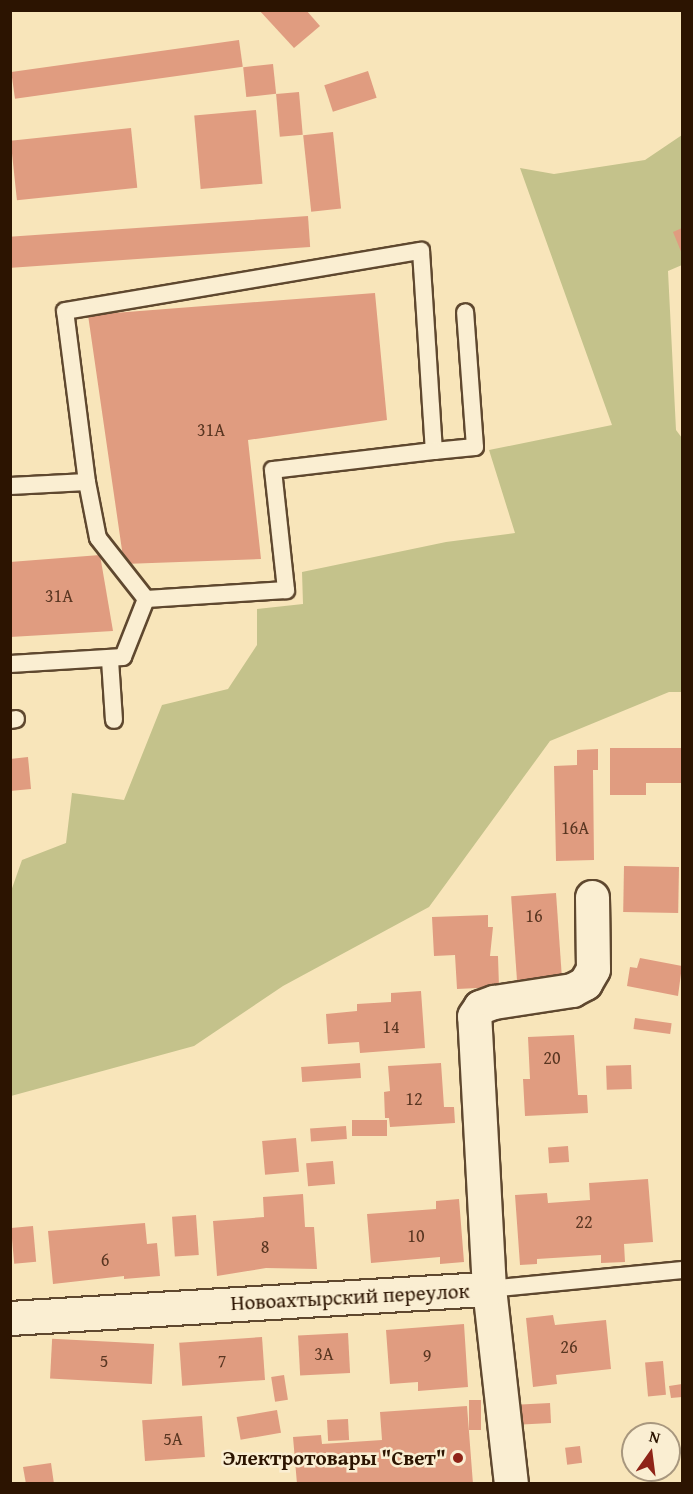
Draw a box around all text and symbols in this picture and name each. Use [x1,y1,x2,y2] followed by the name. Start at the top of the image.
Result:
[197,419,225,441] house number: 31А
[45,585,73,607] house number: 31А
[561,817,589,839] house number: 16А
[525,905,543,927] house number: 16
[382,1016,400,1038] house number: 14
[543,1047,561,1069] house number: 20
[405,1088,423,1110] house number: 12
[575,1211,593,1233] house number: 22
[407,1225,425,1247] house number: 10
[261,1236,269,1258] house number: 8
[101,1249,109,1271] house number: 6
[230,1278,470,1316] street label: Новоахтырский переулок
[560,1336,578,1358] house number: 26
[314,1343,334,1365] house number: 3А
[423,1345,431,1367] house number: 9
[100,1350,108,1372] house number: 5
[218,1350,226,1372] house number: 7
[621,1422,681,1482] north arrow
[647,1424,663,1449] text: N
[163,1428,183,1450] house number: 5А
[222,1445,446,1471] place label: Электротовары "Свет"
[451,1451,465,1465] marker: Электротовары "Свет"

